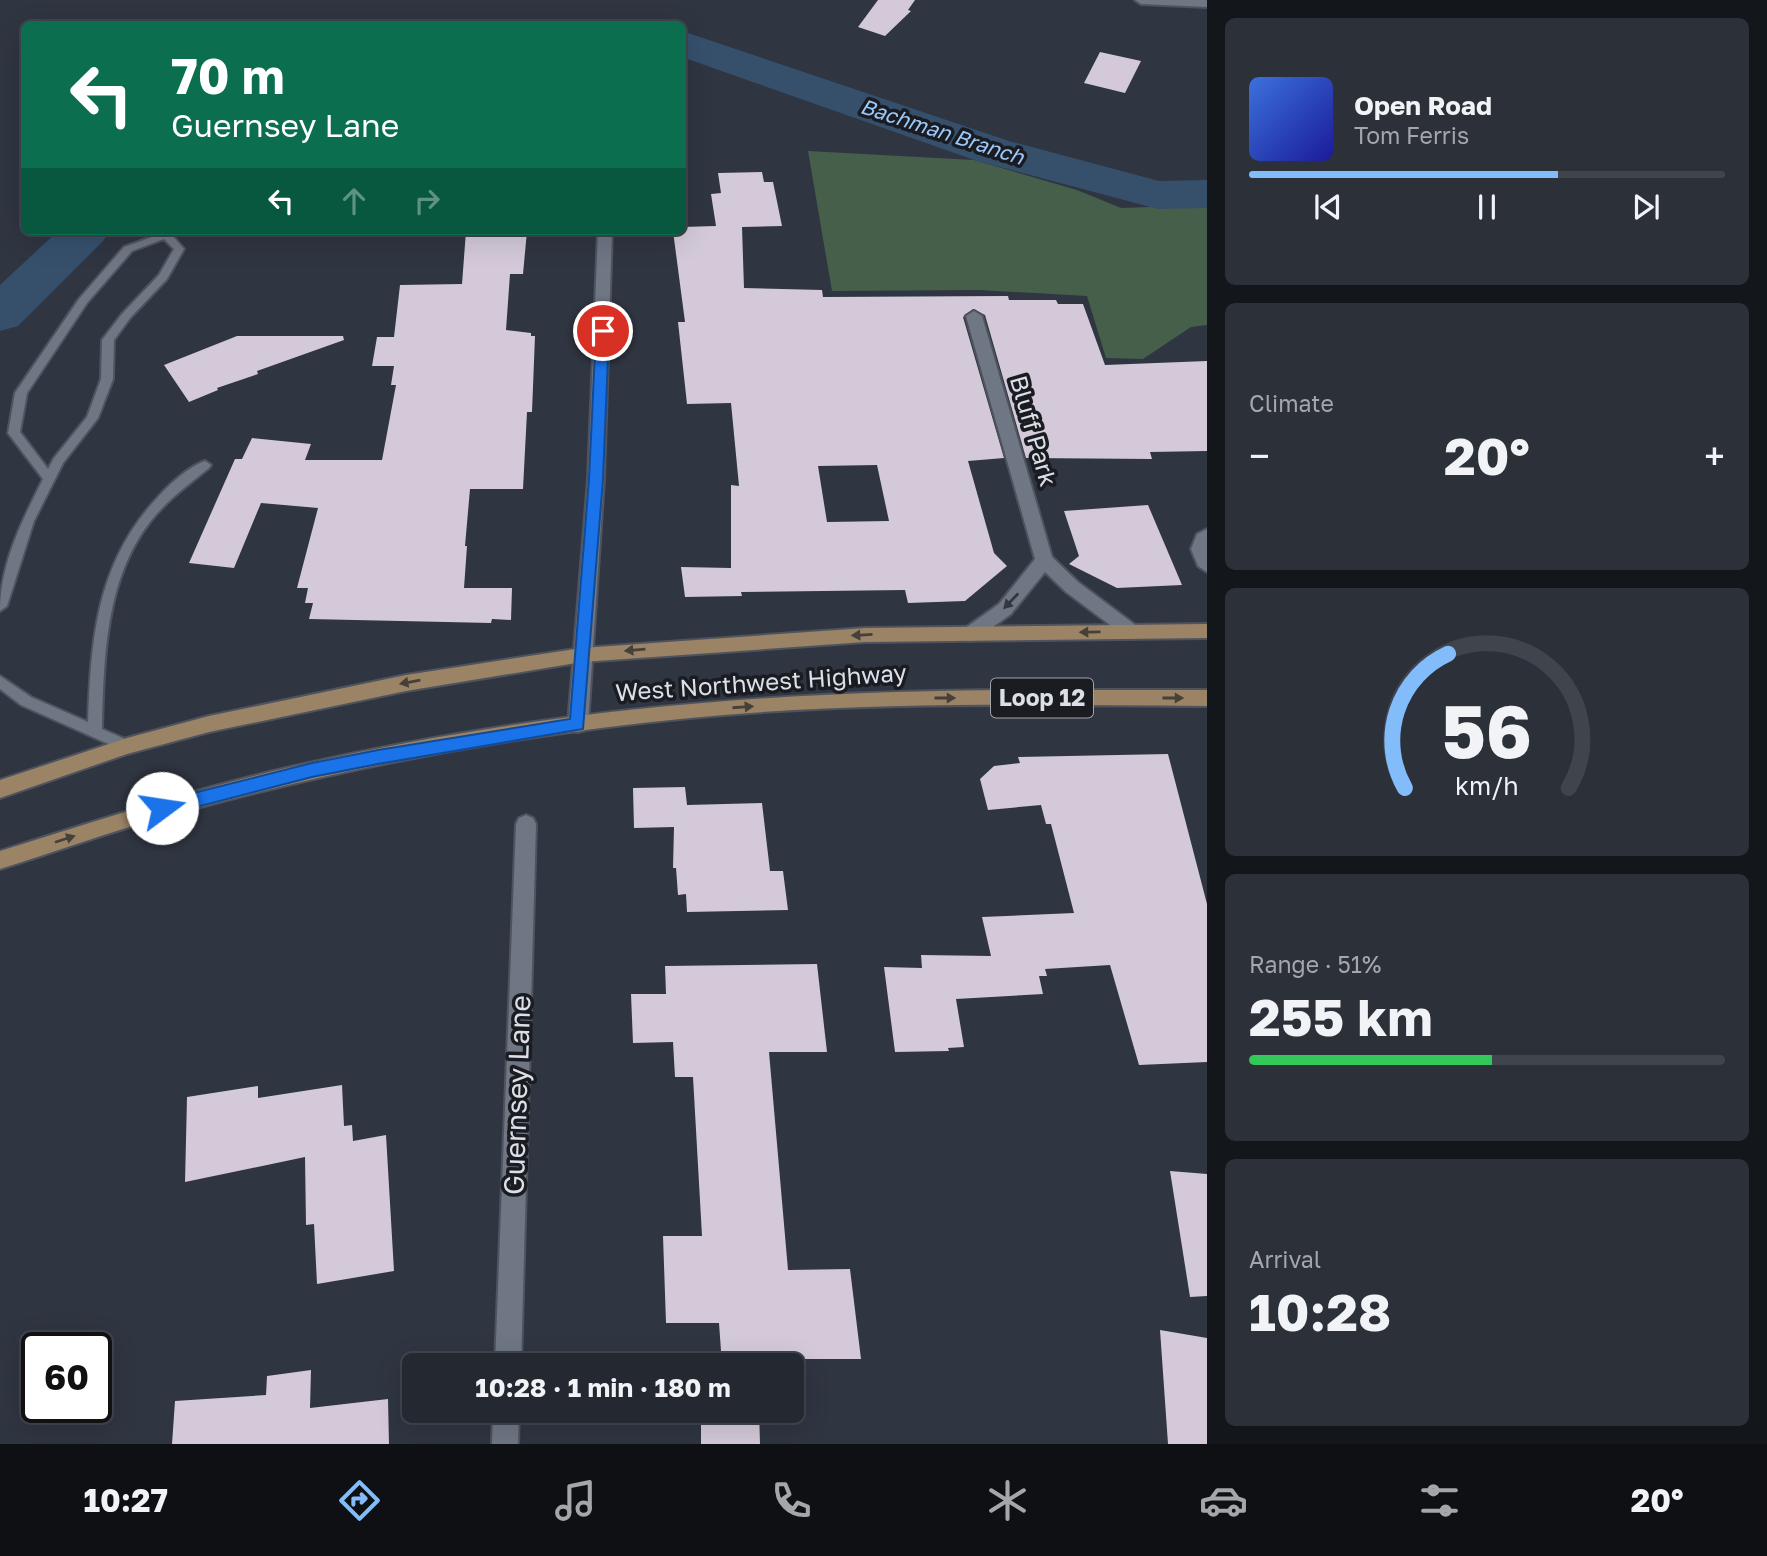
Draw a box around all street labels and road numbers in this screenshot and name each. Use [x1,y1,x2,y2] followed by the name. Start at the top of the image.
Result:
[1005,372,1064,489] street label: Bluff Park
[614,657,907,706] street label: West Northwest Highway
[991,678,1093,718] road number: Loop 12
[497,995,536,1195] street label: Guernsey Lane

